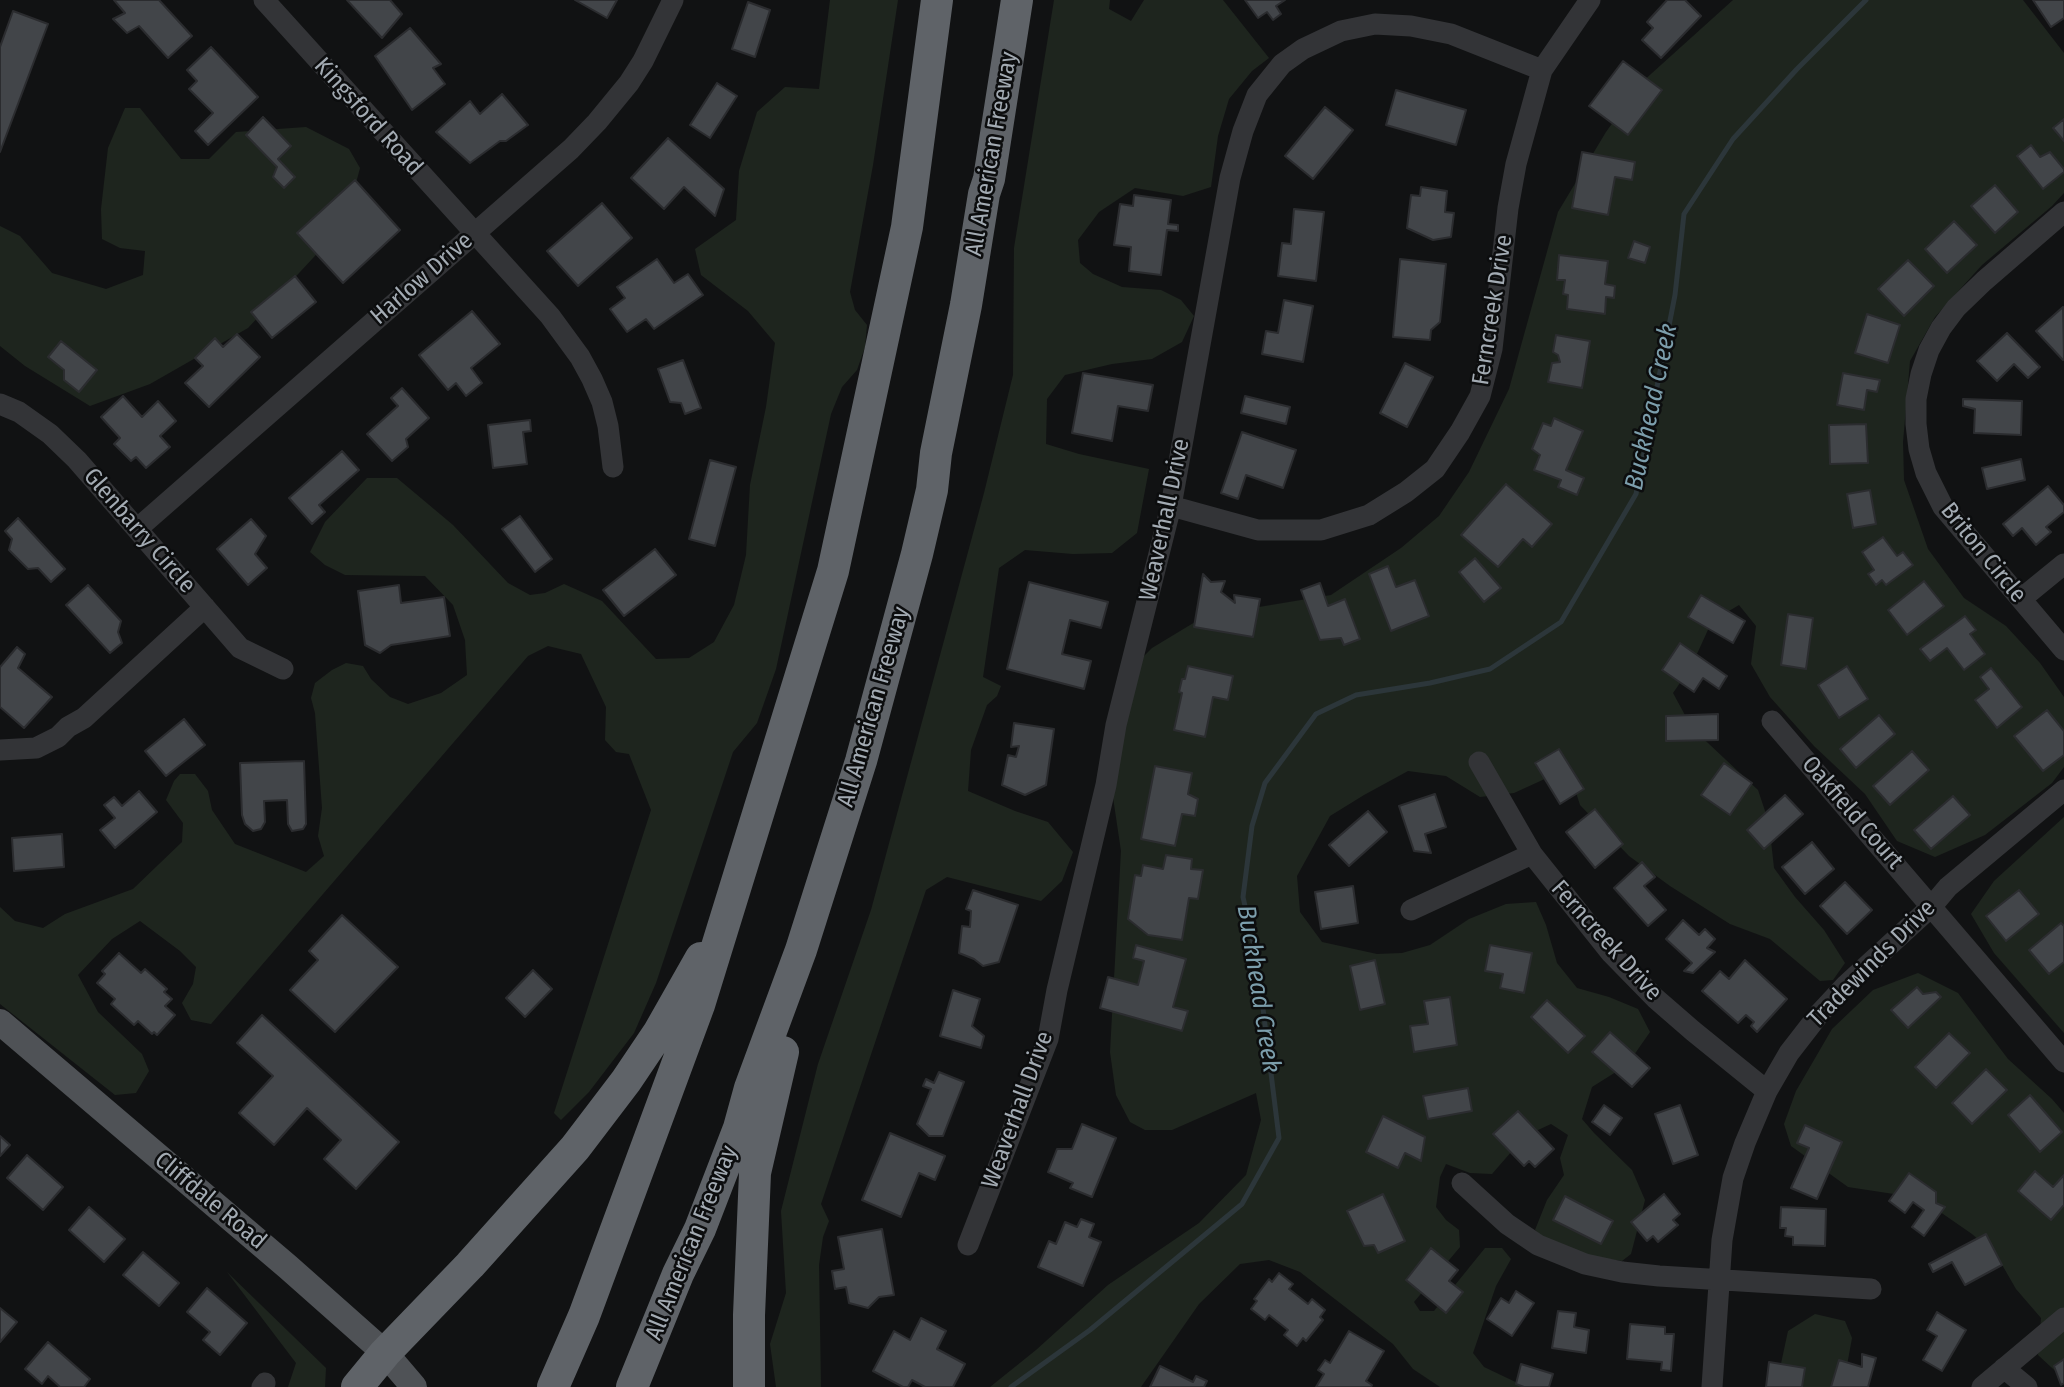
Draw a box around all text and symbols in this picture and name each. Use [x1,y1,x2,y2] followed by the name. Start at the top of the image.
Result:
[960,50,1024,258] street label: All American Freeway
[308,52,428,182] street label: Kingsford Road
[365,227,479,331] street label: Harlow Drive
[1467,233,1519,387] street label: Ferncreek Drive
[1619,321,1685,493] water label: Buckhead Creek
[1134,436,1196,604] street label: Weaverhall Drive
[77,463,201,599] street label: Glenbarry Circle
[1934,497,2032,609] street label: Briton Circle
[832,604,916,810] street label: All American Freeway
[1795,751,1909,875] street label: Oakfield Court
[1544,875,1668,1007] street label: Ferncreek Drive
[1802,894,1942,1034] street label: Tradewinds Drive
[1229,903,1287,1075] water label: Buckhead Creek
[976,1028,1060,1192] street label: Weaverhall Drive
[640,1142,744,1344] street label: All American Freeway
[148,1146,272,1256] street label: Cliffdale Road

